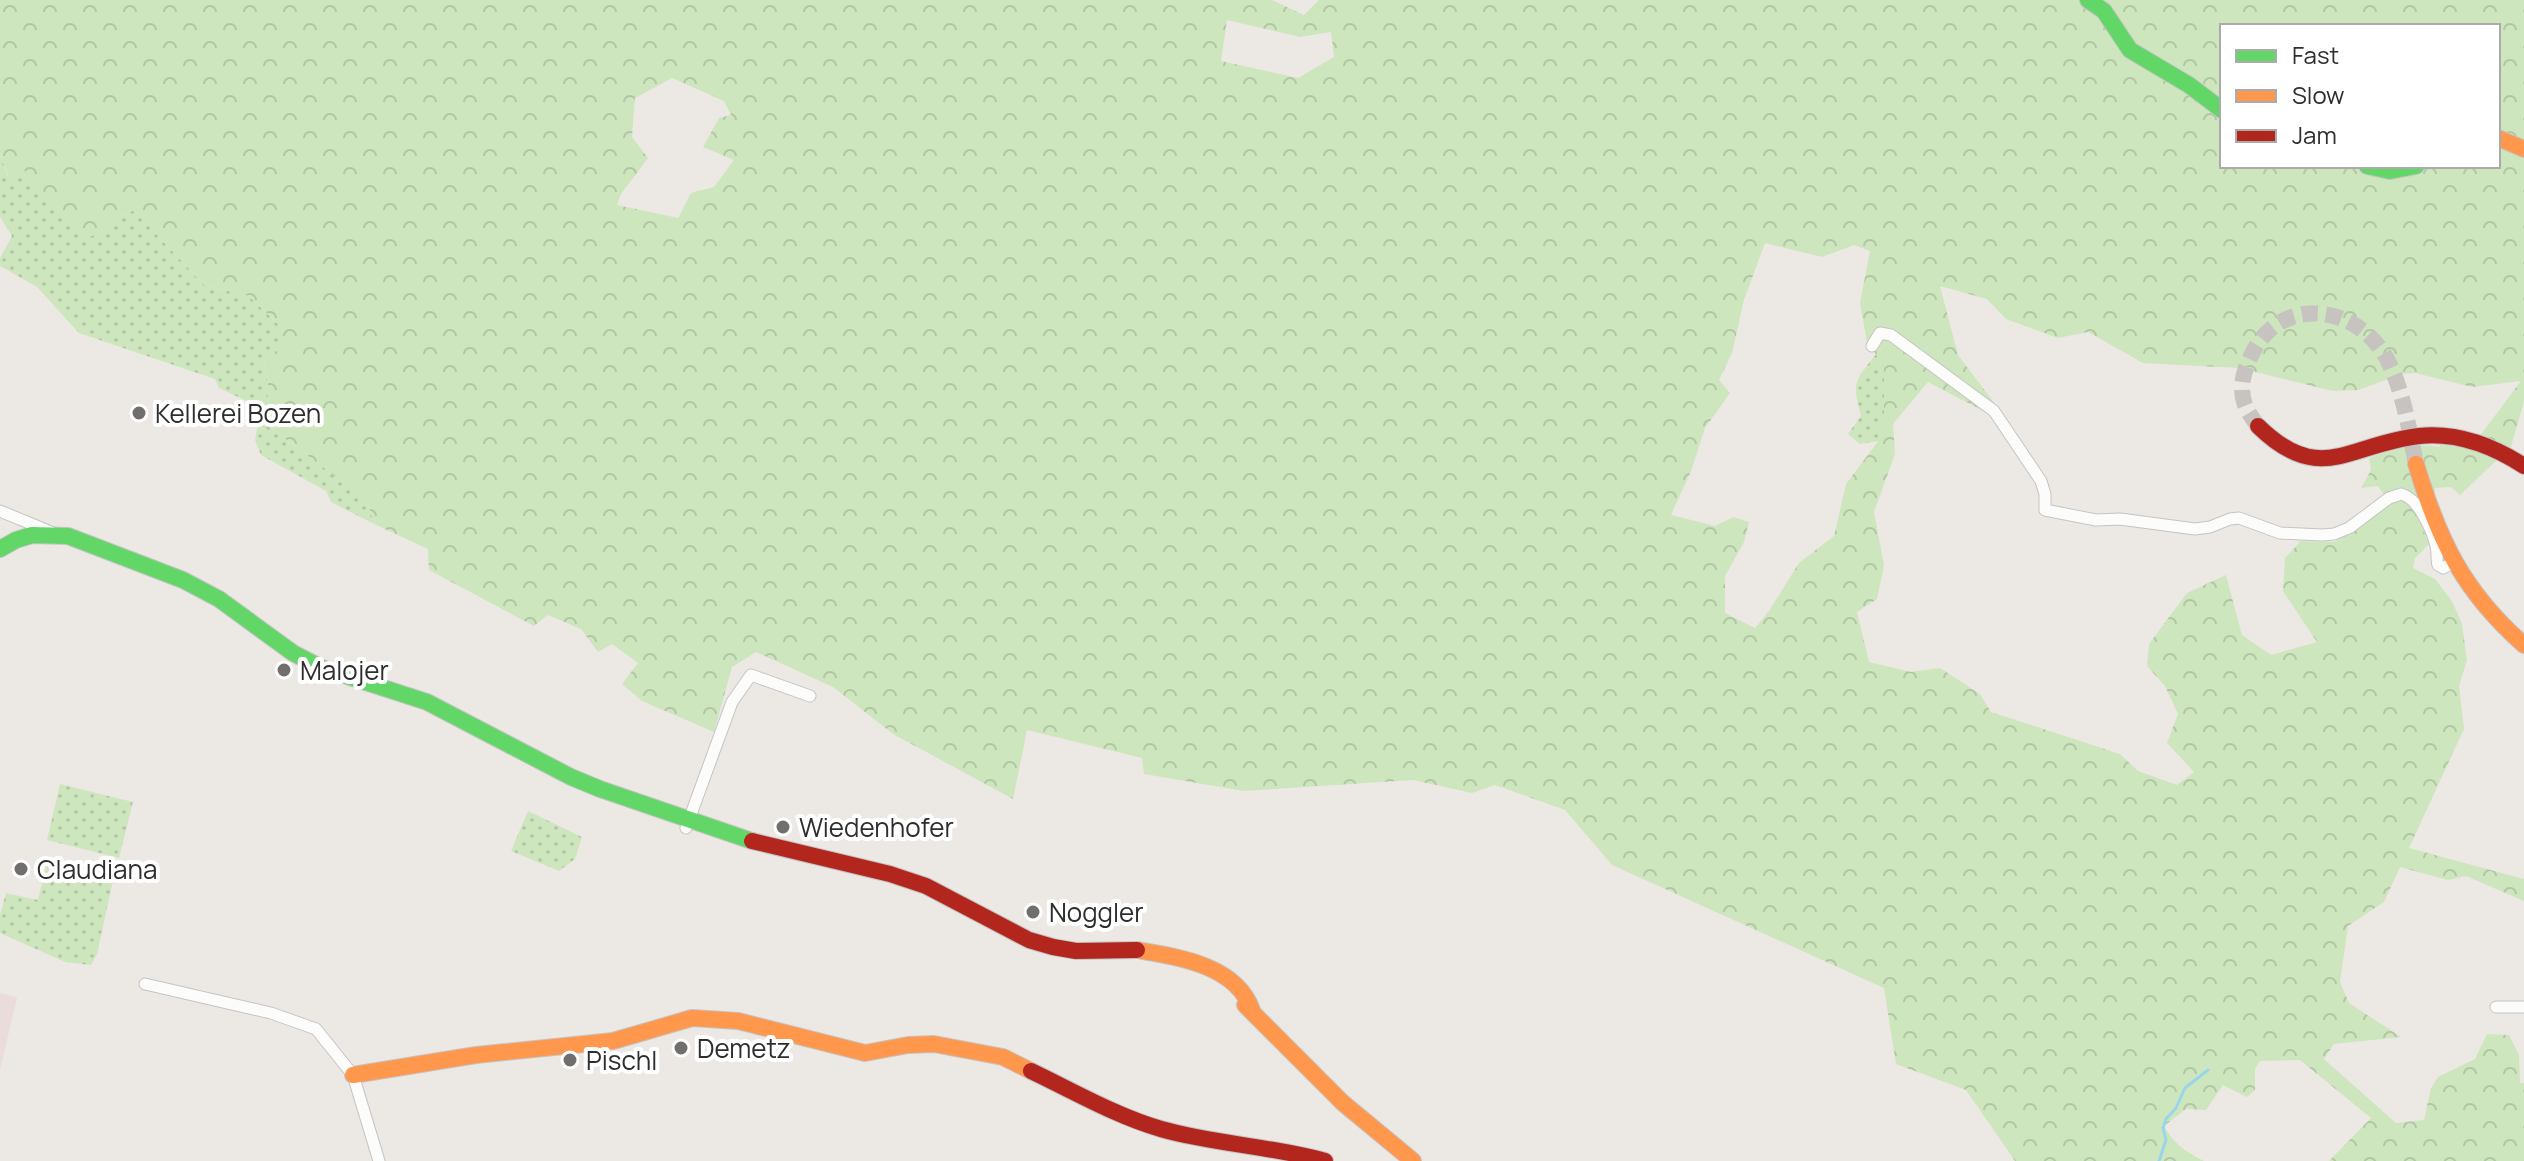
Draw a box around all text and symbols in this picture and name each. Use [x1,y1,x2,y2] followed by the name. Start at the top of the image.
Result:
[2220,24,2500,168] legend
[2292,38,2339,71] text: Fast
[2292,78,2345,111] text: Slow
[2292,118,2337,151] text: Jam
[155,395,321,431] place label: Kellerei Bozen
[130,404,148,422] marker: Kellerei Bozen
[300,652,389,688] place label: Malojer
[275,661,293,679] marker: Malojer
[799,809,954,845] place label: Wiedenhofer
[774,818,792,836] marker: Wiedenhofer
[37,851,157,887] place label: Claudiana
[12,860,30,878] marker: Claudiana
[1049,894,1144,930] place label: Noggler
[1024,903,1042,921] marker: Noggler
[697,1030,791,1066] place label: Demetz
[672,1039,690,1057] marker: Demetz
[586,1042,657,1078] place label: Pischl
[561,1051,579,1069] marker: Pischl

